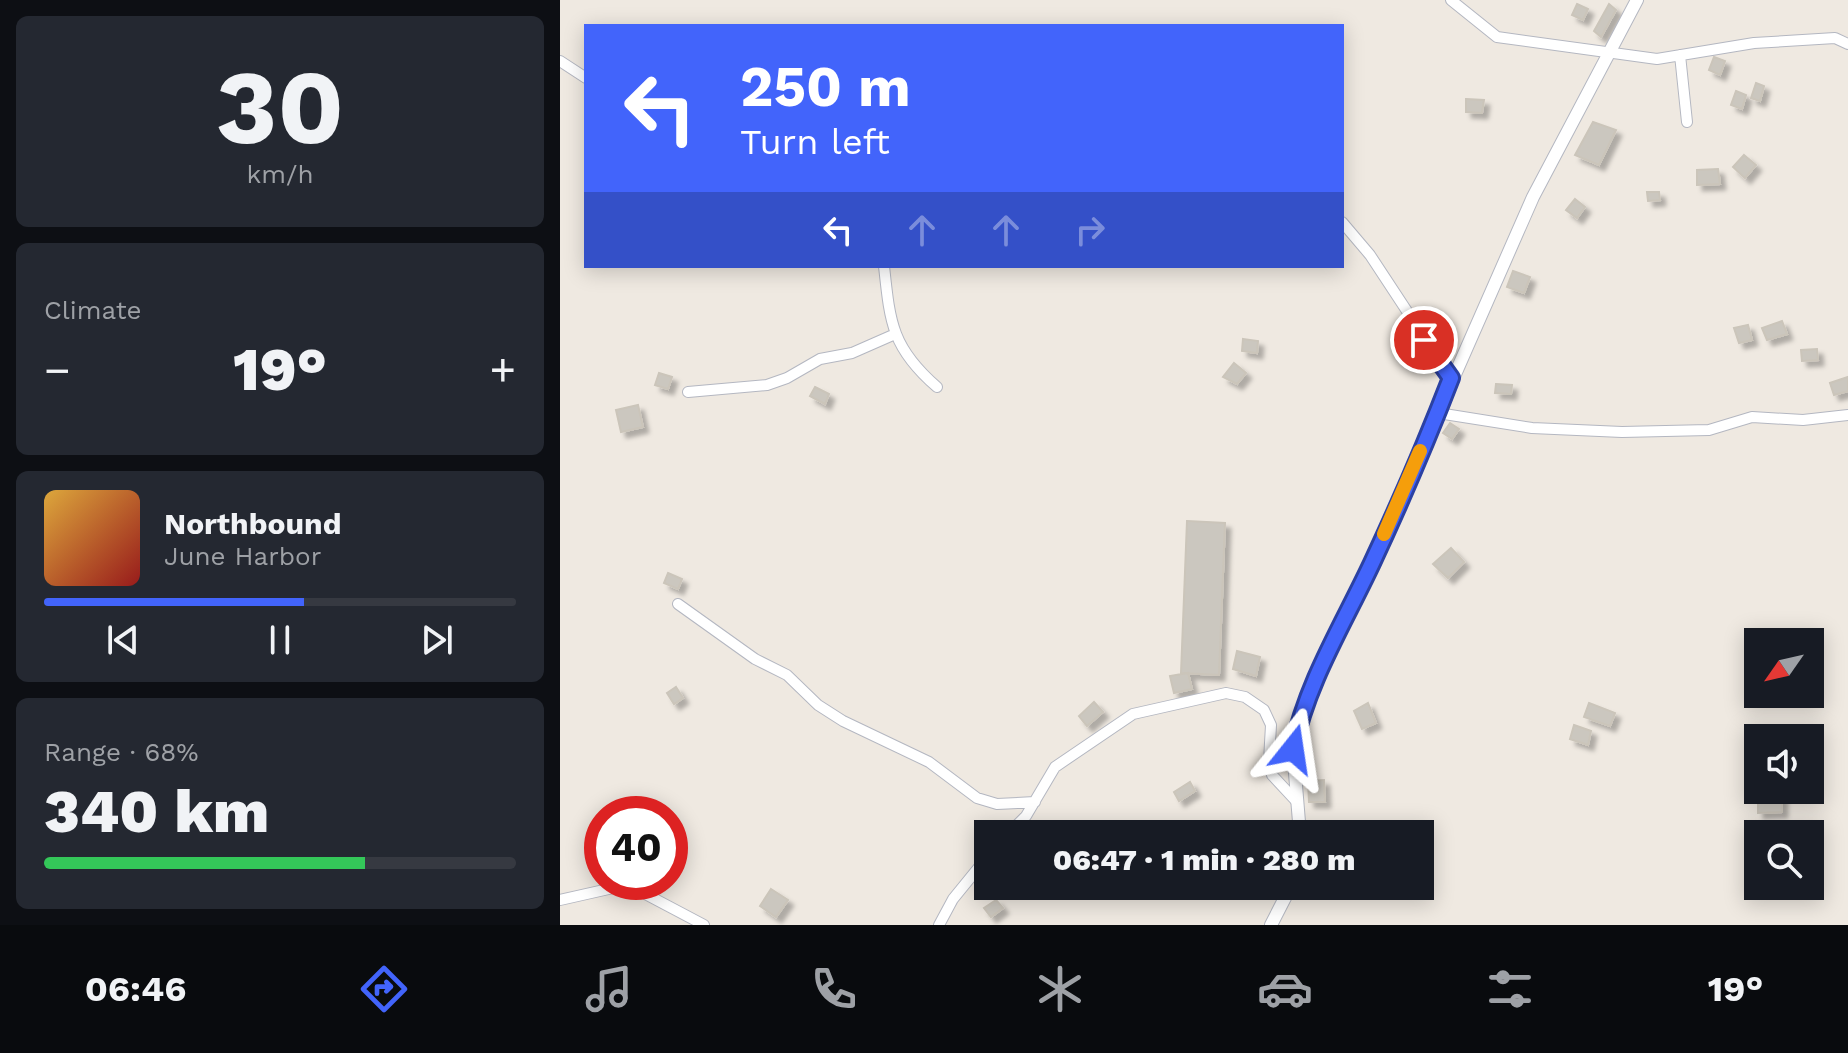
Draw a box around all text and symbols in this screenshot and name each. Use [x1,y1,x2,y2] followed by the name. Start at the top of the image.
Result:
[216,46,344,168] text: 30
[740,54,911,120] text: 250 m
[608,56,712,160] icon: left
[740,121,890,163] text: Turn left
[247,159,313,189] text: km/h
[816,208,860,252] icon: left
[900,208,944,252] icon: ahead
[984,208,1028,252] icon: ahead
[1068,208,1112,252] icon: right
[44,295,142,325] text: Climate
[1390,306,1458,374] pin
[1402,318,1446,362] icon: arrive
[233,334,327,405] text: 19°
[44,344,71,396] text: −
[489,344,516,396] text: +
[164,506,341,541] text: Northbound
[164,541,321,571] text: June Harbor
[101,618,145,662] icon: previous
[258,618,302,662] icon: pause
[415,618,459,662] icon: next
[1744,628,1824,708] north arrow
[1744,628,1824,900] map controls
[1251,707,1335,791] position arrow
[1744,724,1824,804] button: sound
[44,737,199,767] text: Range · 68%
[44,776,269,847] text: 340 km
[584,796,688,900] speed limit sign: 40
[1744,820,1824,900] button: search
[1053,842,1355,877] text: 06:47 · 1 min · 280 m
[356,961,412,1017] icon: directions
[581,961,637,1017] icon: music
[806,961,862,1017] icon: phone
[1032,961,1088,1017] icon: climate
[1257,961,1313,1017] icon: car
[1482,961,1538,1017] icon: filters
[85,968,186,1010] text: 06:46
[1708,968,1763,1010] text: 19°

